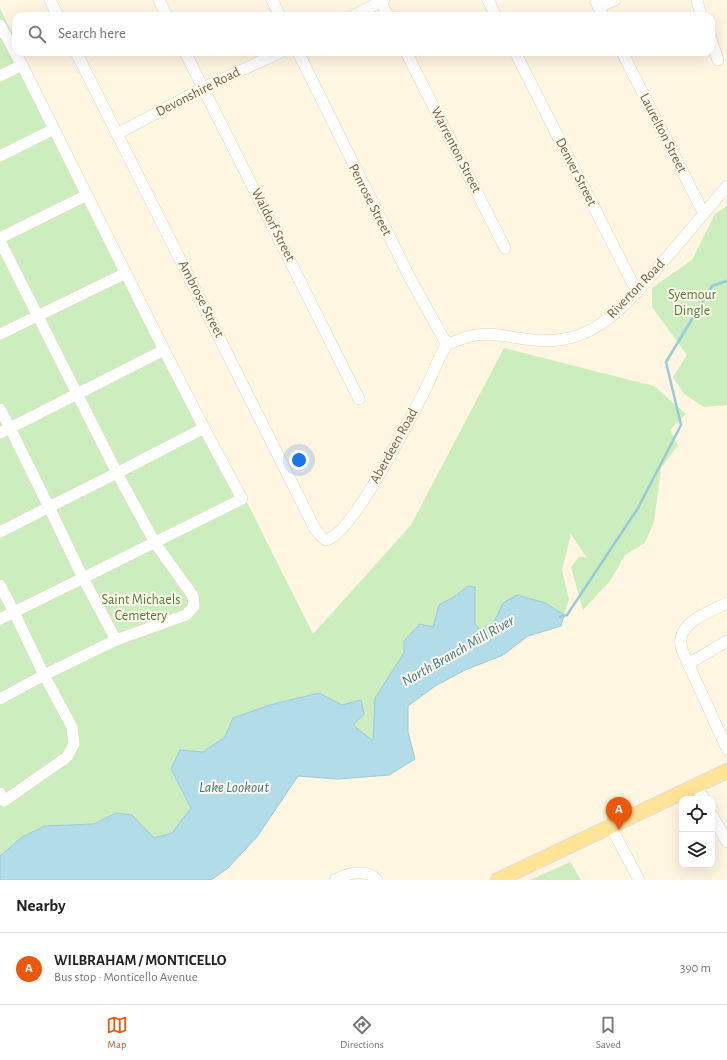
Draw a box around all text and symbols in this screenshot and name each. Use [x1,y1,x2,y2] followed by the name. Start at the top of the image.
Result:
[12,12,715,56] search box
[26,23,48,45] icon: search
[58,26,126,41] text: Search here
[154,65,242,119] street label: Devonshire Road
[637,91,689,175] street label: Laurelton Street
[428,105,484,196] street label: Warrenton Street
[553,136,599,209] street label: Denver Street
[346,162,394,239] street label: Penrose Street
[249,186,298,264] street label: Waldorf Street
[604,257,668,321] street label: Riverton Road
[176,258,227,340] street label: Ambrose Street
[668,288,717,318] park label: Syemour Dingle
[368,406,420,486] street label: Aberdeen Road
[289,450,309,470] your location
[102,593,180,623] park label: Saint Michaels Cemetery
[399,612,518,689] water label: North Branch Mill River
[199,780,269,795] water label: Lake Lookout
[679,796,715,868] map controls
[679,796,715,832] button: locate
[606,797,632,830] pin: A
[679,832,715,868] button: layers
[16,897,66,914] text: Nearby
[54,953,226,968] text: WILBRAHAM / MONTICELLO
[25,962,33,975] text: A
[680,962,711,975] text: 390 m
[54,971,198,984] text: Bus stop · Monticello Avenue
[106,1014,128,1051] tab: Map
[340,1014,384,1051] tab: Directions
[596,1014,621,1051] tab: Saved

